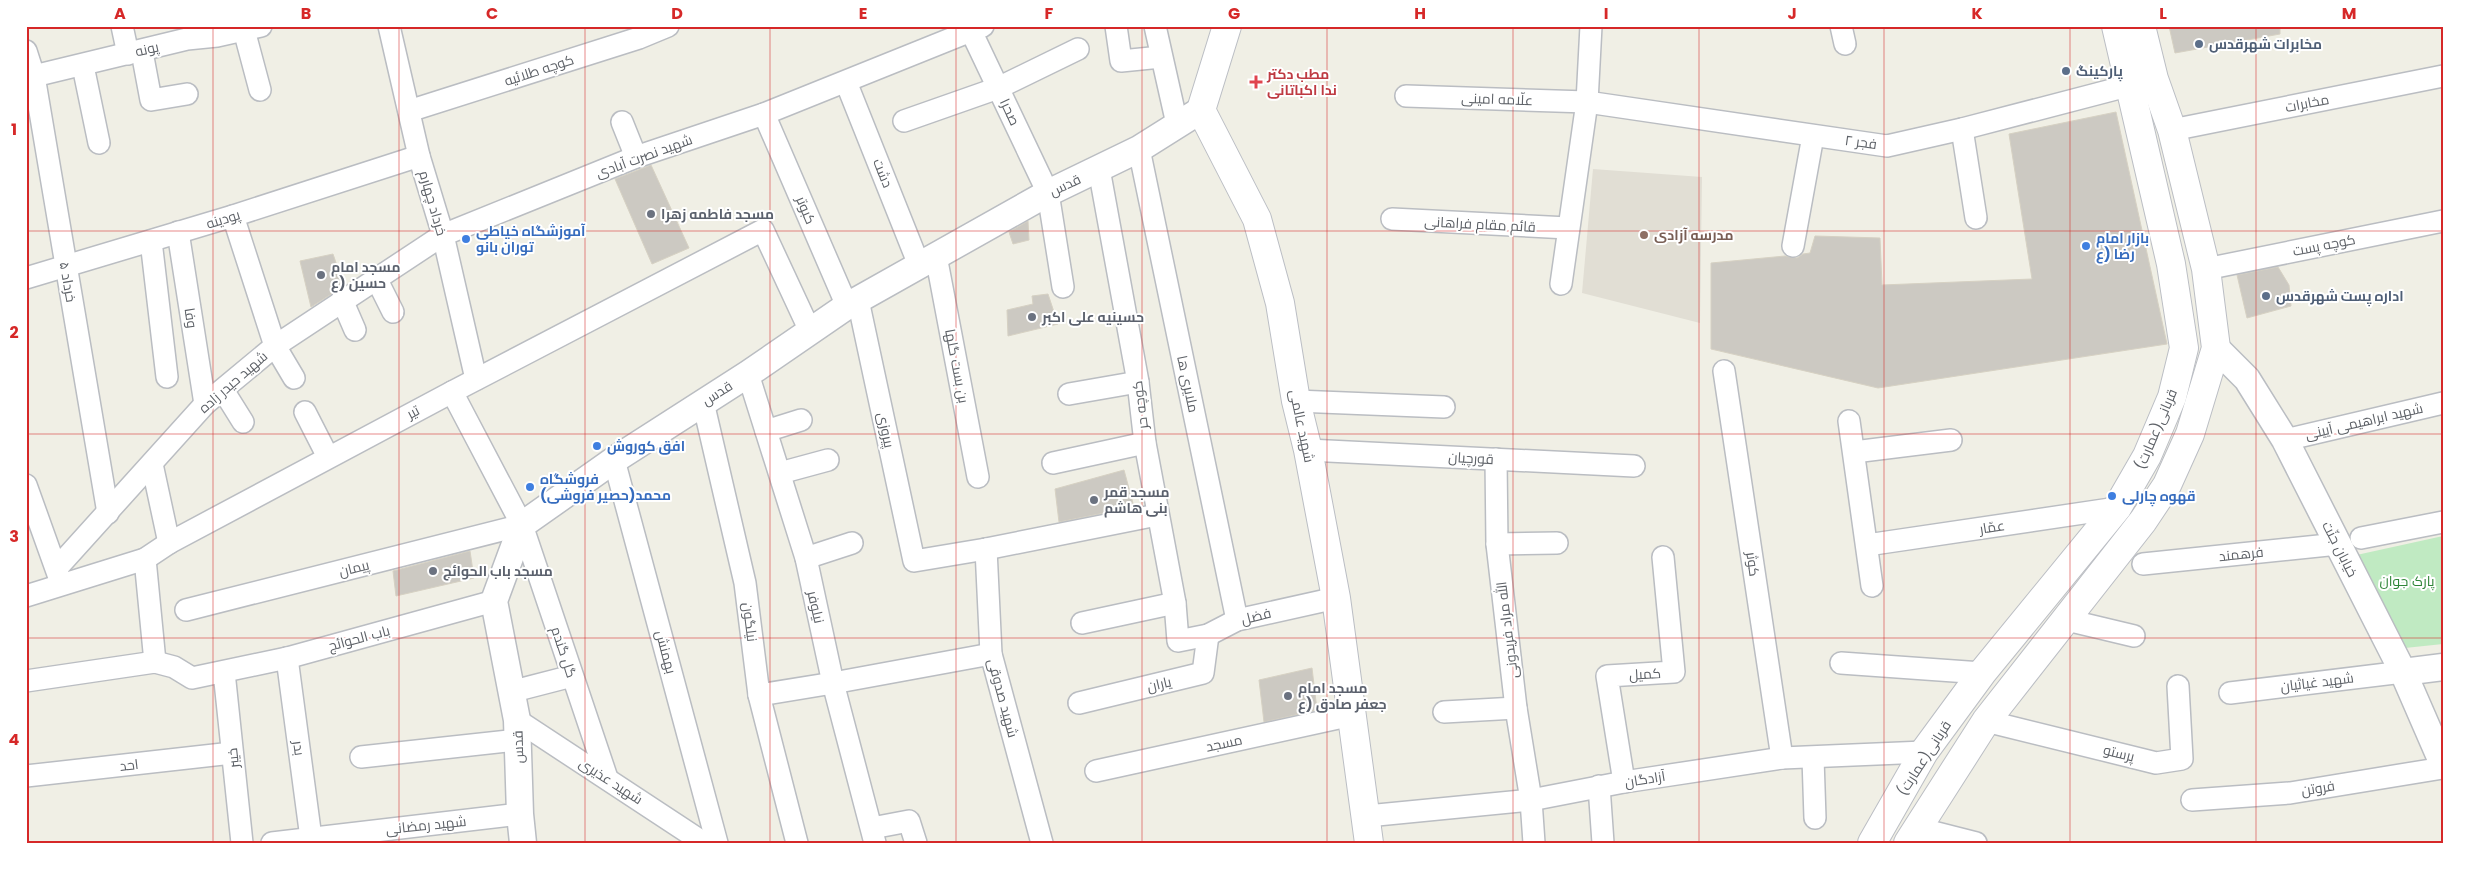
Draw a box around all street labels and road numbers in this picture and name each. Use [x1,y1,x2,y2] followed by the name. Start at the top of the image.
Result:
[133,37,161,61] street label: پونه
[502,49,576,91] street label: کوچه طلائیه
[1461,88,1533,110] street label: علّامه امینی
[2283,89,2331,117] street label: مخابرات
[995,95,1025,129] street label: صحرا
[593,129,695,183] street label: شهید نصرت آبادی
[1844,130,1878,154] street label: فجر ۲
[868,155,898,191] street label: دشت
[414,168,452,238] street label: خرداد چهارم
[1046,169,1084,201] street label: قدس
[791,192,821,227] street label: کبوتر
[204,204,243,234] street label: پودینه
[1424,211,1536,237] street label: قائم مقام فراهانی
[2291,229,2357,261] street label: کوچه پست
[55,260,81,304] street label: خرداد ۵
[180,306,202,330] street label: وفا
[940,327,974,405] street label: بن بست گلها
[194,346,272,418] street label: شهید حیدر زاده
[1172,354,1204,414] street label: ملایری ها
[698,376,736,410] street label: قدس
[1127,380,1153,431] street label: کوچه حر
[2130,385,2182,473] street label: (عمارت)قربانی
[1284,388,1320,464] street label: شهید عالمی
[2303,398,2425,444] street label: شهید ابراهیمی آیینی
[402,400,423,424] street label: تیر
[872,410,900,450] street label: پیروزی
[1448,447,1494,469] street label: قورچیان
[1977,515,2006,539] street label: عمّار
[2317,518,2363,580] street label: خیابان جنّت
[2218,542,2264,566] street label: فرهمند
[1741,549,1765,578] street label: کوثر
[337,555,372,581] street label: پیمان
[1491,580,1523,680] street label: الله مراد فریدونی
[802,588,829,625] street label: نیلوفر
[738,601,762,643] street label: نیلگون
[1239,603,1273,629] street label: فضل
[326,620,392,656] street label: باب الحوائج
[546,624,582,680] street label: گل گندم
[651,628,681,676] street label: بهمنش
[983,656,1023,740] street label: شهید صدوقی
[1628,663,1662,685] street label: کمیل
[2279,668,2355,696] street label: شهید غیاثیان
[1145,671,1174,697] street label: یاران
[1892,716,1956,800] street label: (عمارت)قربانی
[1204,729,1244,757] street label: مسجد
[507,730,529,764] street label: قدس
[288,738,310,757] street label: بدر
[2101,739,2137,767] street label: پرستو
[222,747,244,770] street label: خیبر
[575,753,647,809] street label: شهید عذیری
[118,754,140,776] street label: احد
[1623,766,1667,792] street label: آزادگان
[2300,775,2336,801] street label: فروتن
[385,811,467,839] street label: شهید رمضانی

